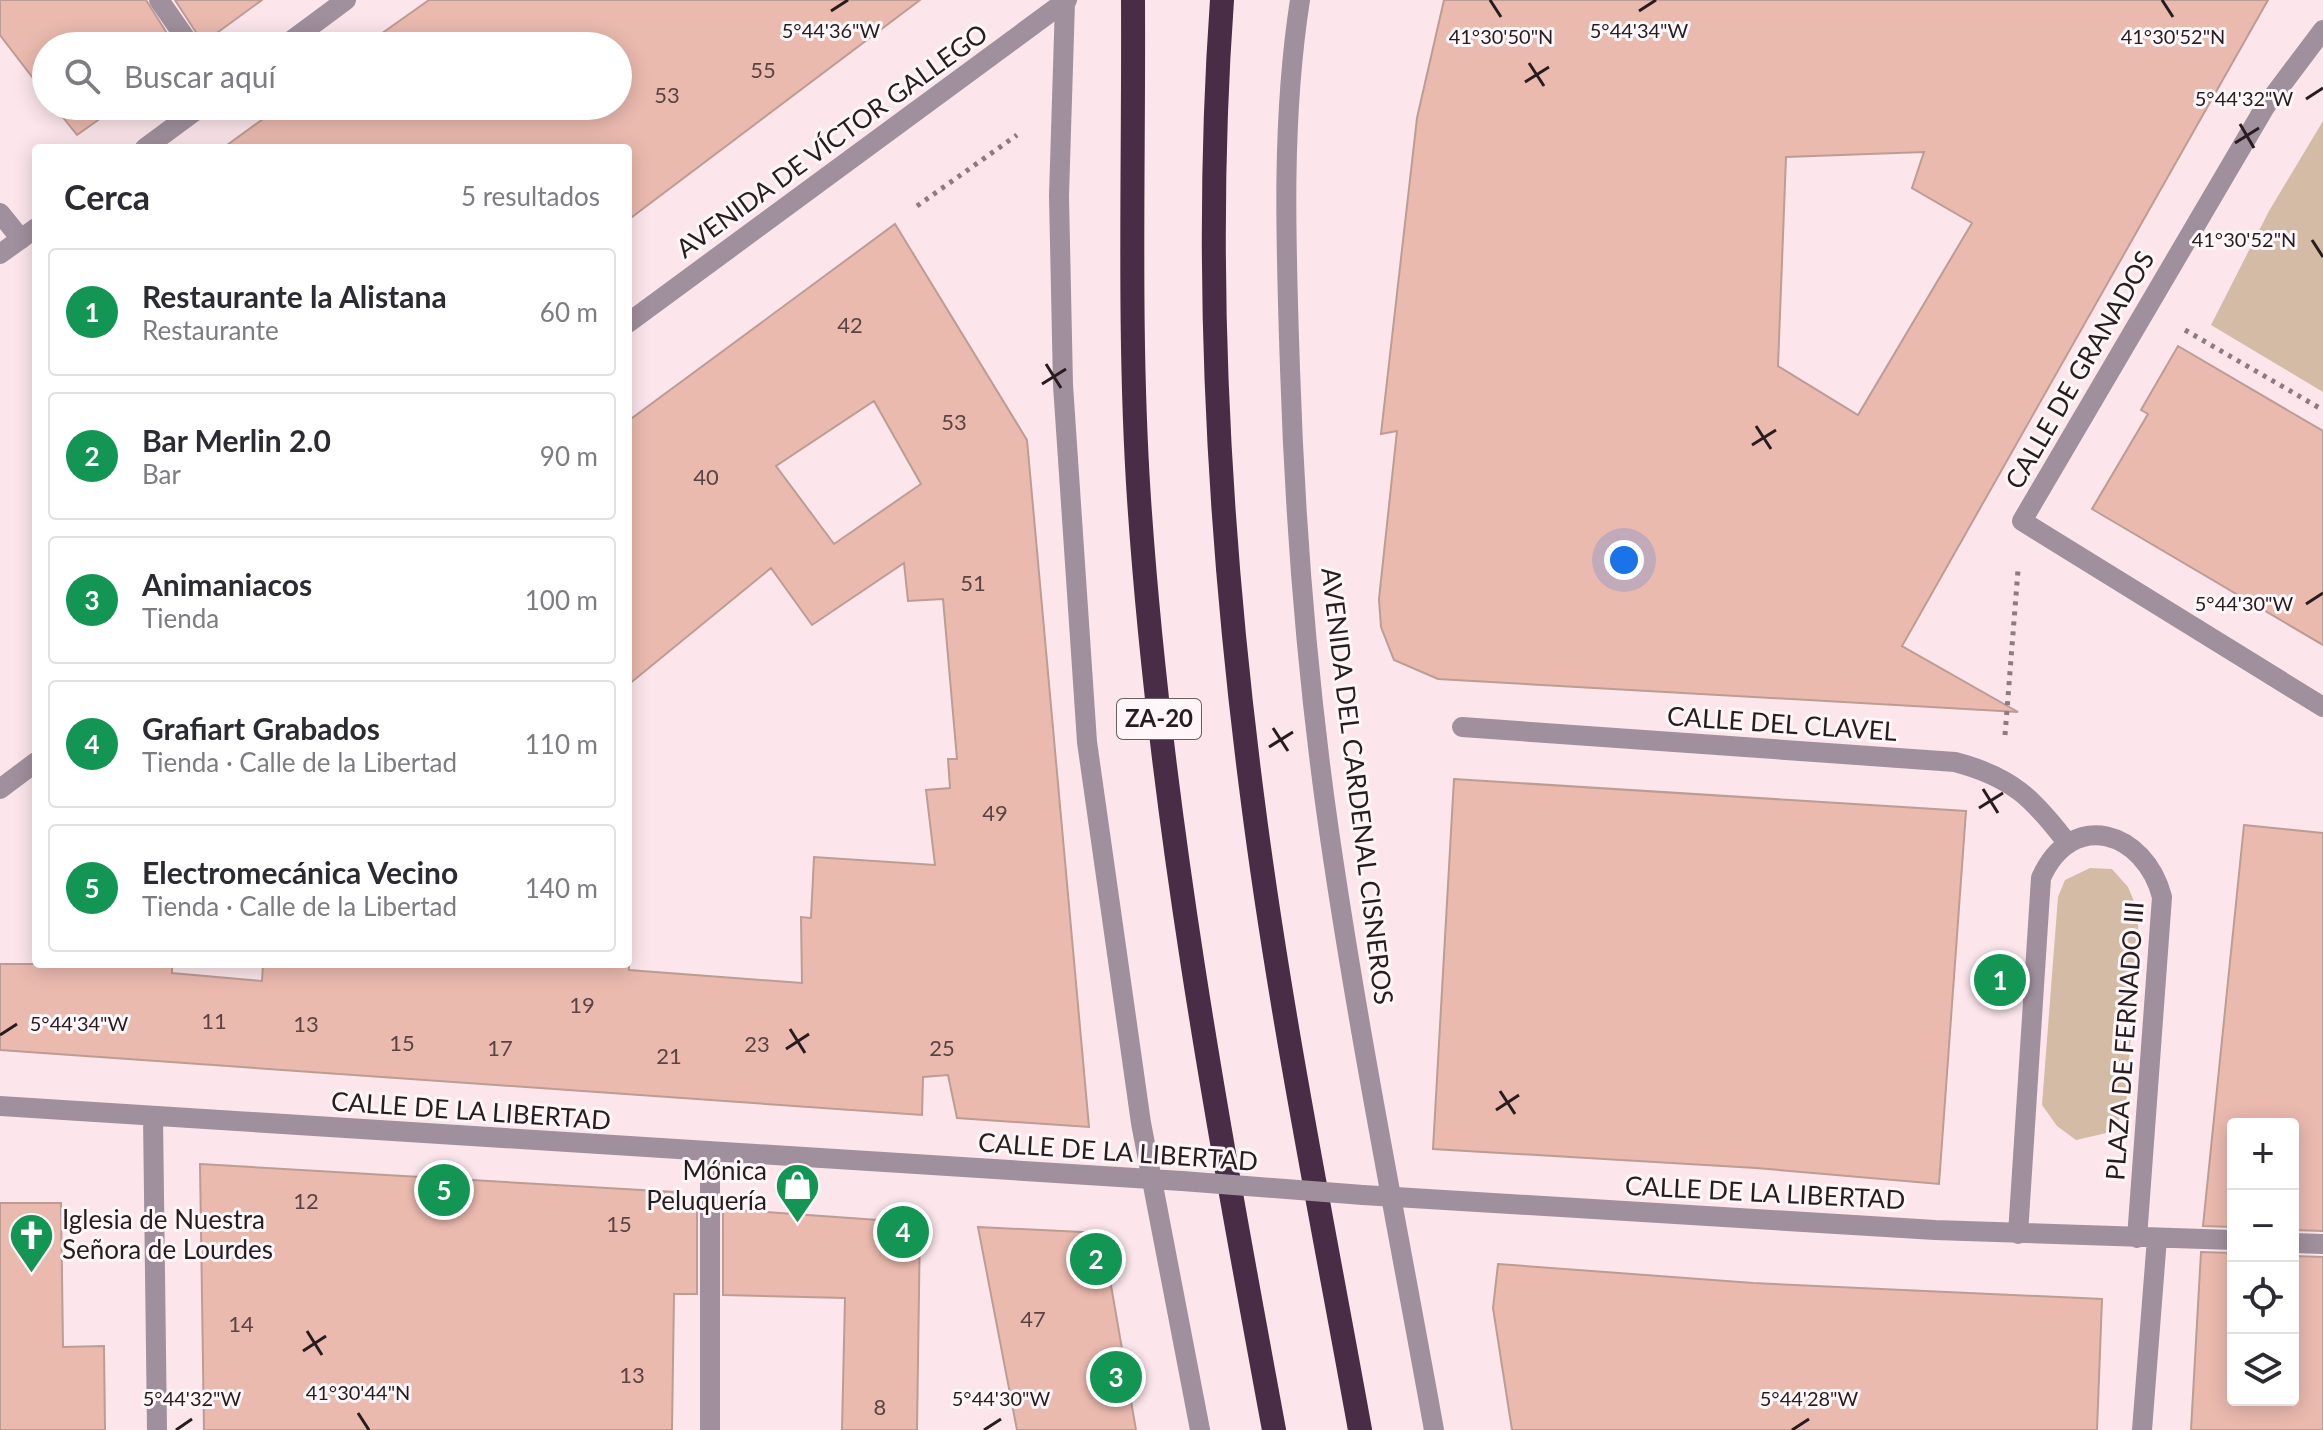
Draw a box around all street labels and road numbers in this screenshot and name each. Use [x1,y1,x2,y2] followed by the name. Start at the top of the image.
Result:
[669,16,993,264] street label: AVENIDA DE VÍCTOR GALLEGO
[1998,245,2160,494] street label: CALLE DE GRANADOS
[1315,566,1401,1006] street label: AVENIDA DEL CARDENAL CISNEROS
[1117,699,1201,739] road number: ZA-20
[1666,699,1898,747] street label: CALLE DEL CLAVEL
[2098,900,2150,1182] street label: PLAZA DE FERNADO III
[330,1084,612,1136] street label: CALLE DE LA LIBERTAD
[977,1125,1259,1177] street label: CALLE DE LA LIBERTAD
[1624,1169,1906,1215] street label: CALLE DE LA LIBERTAD

